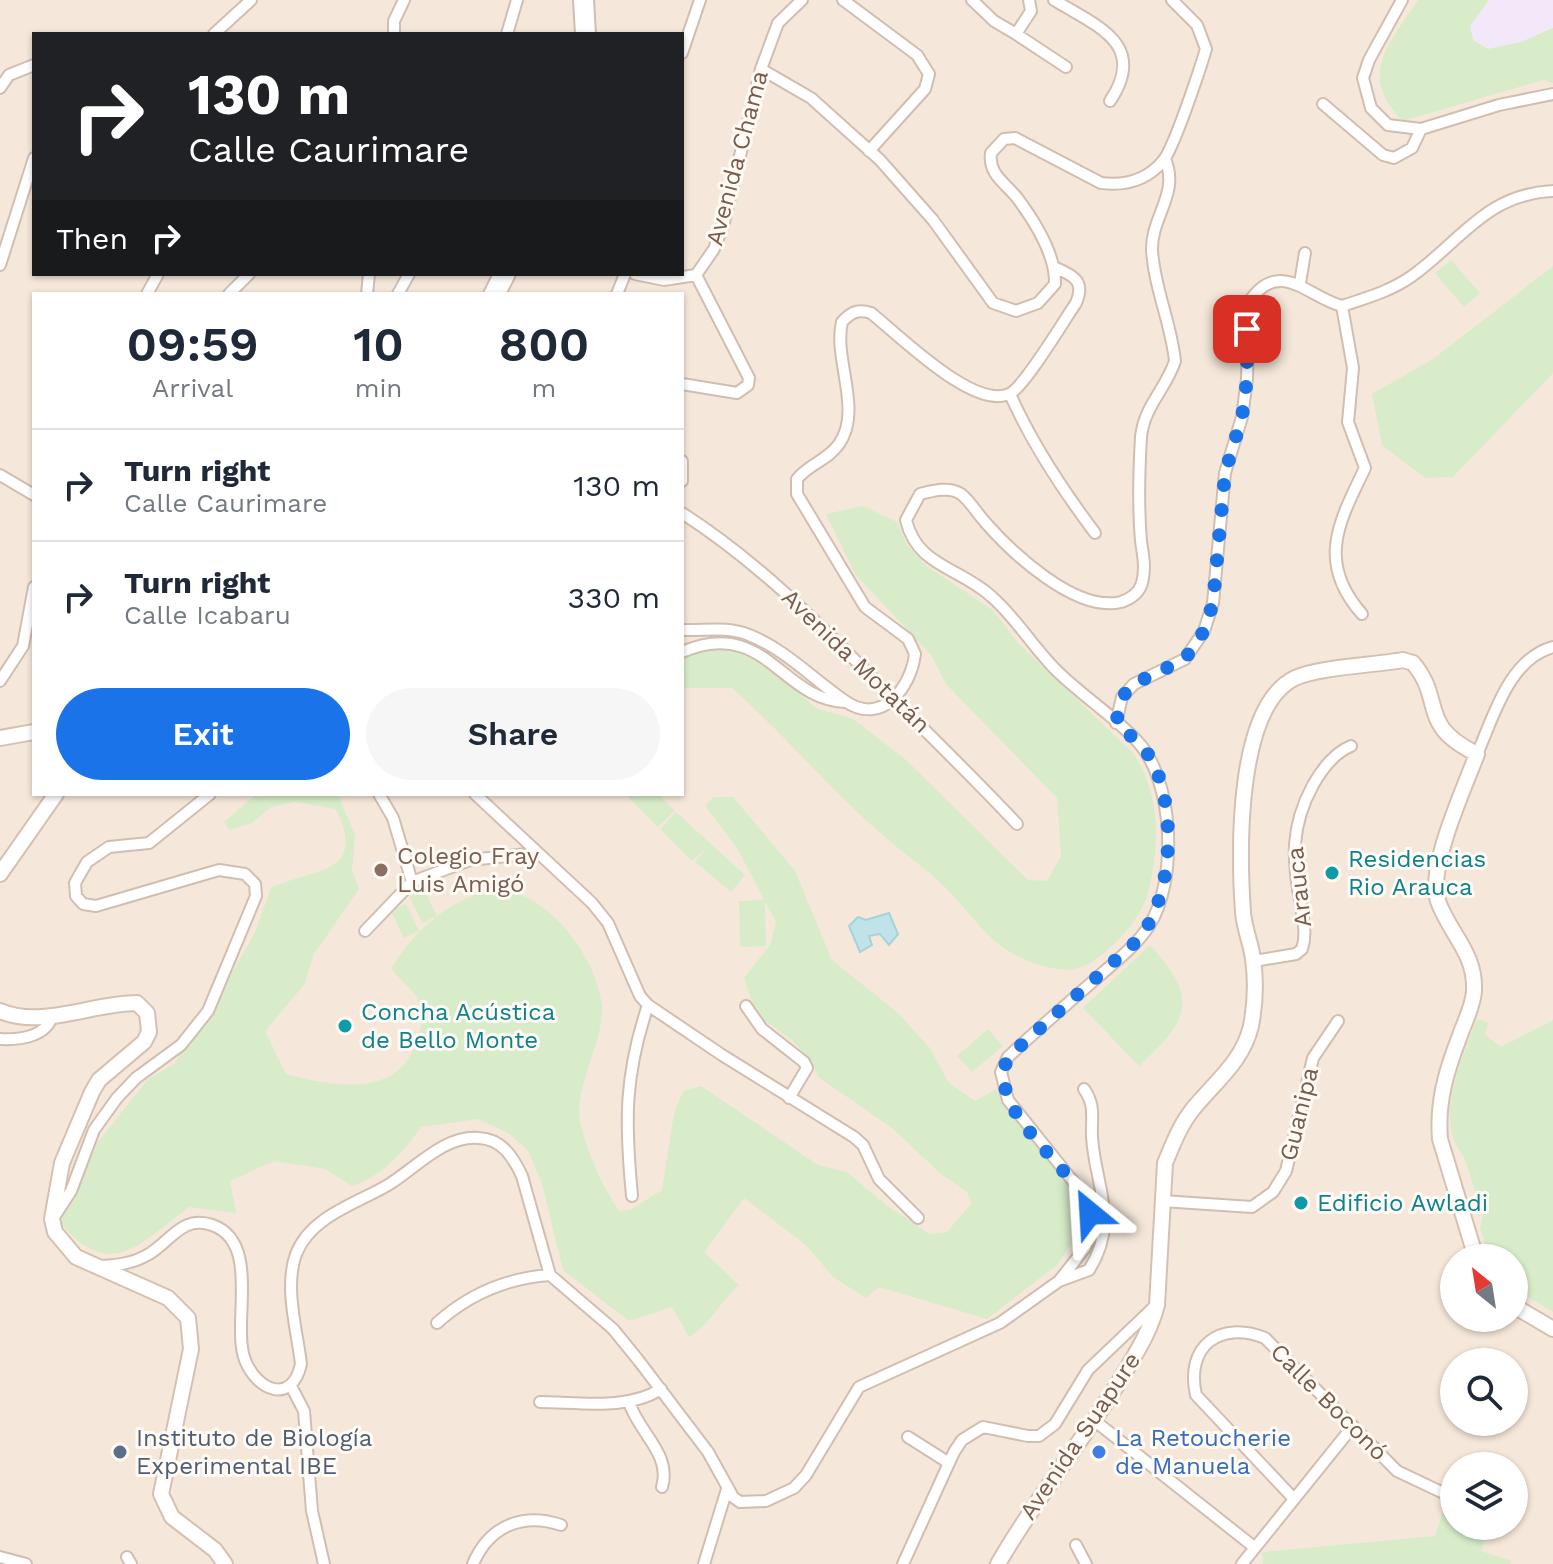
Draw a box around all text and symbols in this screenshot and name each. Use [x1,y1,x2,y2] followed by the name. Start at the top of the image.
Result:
[188,62,350,128] text: 130 m
[56,64,160,168] icon: right
[700,67,774,249] street label: Avenida Chama
[188,129,469,171] text: Calle Caurimare
[144,216,188,260] icon: right
[56,221,128,256] text: Then
[1213,295,1281,363] pin
[1225,307,1269,351] icon: arrive
[127,316,259,373] text: 09:59
[353,316,404,373] text: 10
[498,316,589,373] text: 800
[152,373,233,403] text: Arrival
[355,373,402,403] text: min
[531,373,556,403] text: m
[124,453,270,488] text: Turn right
[56,463,100,507] icon: right
[573,468,660,503] text: 130 m
[124,488,327,518] text: Calle Caurimare
[124,565,270,600] text: Turn right
[56,575,100,619] icon: right
[568,580,660,615] text: 330 m
[776,583,936,739] street label: Avenida Motatán
[124,600,291,630] text: Calle Icabaru
[56,688,350,780] button: Exit
[366,688,660,780] button: Share
[397,842,540,898] place label: Colegio Fray Luis Amigó
[1281,845,1317,929] street label: Arauca
[1348,845,1486,901] place label: Residencias Rio Arauca
[372,861,390,879] marker: Colegio Fray Luis Amigó
[1323,864,1341,882] marker: Residencias Rio Arauca
[361,998,555,1054] place label: Concha Acústica de Bello Monte
[336,1017,354,1035] marker: Concha Acústica de Bello Monte
[1274,1064,1324,1164] street label: Guanipa
[1048,1171,1132,1255] position arrow
[1317,1189,1488,1217] place label: Edificio Awladi
[1292,1194,1310,1212] marker: Edificio Awladi
[1440,1244,1528,1332] north arrow
[1440,1244,1528,1540] map controls
[1265,1338,1393,1466] street label: Calle Boconó
[1014,1347,1146,1525] street label: Avenida Suapure
[1440,1348,1528,1436] button: search
[136,1424,372,1480] place label: Instituto de Biología Experimental IBE
[1115,1424,1291,1480] place label: La Retoucherie de Manuela
[111,1443,129,1461] marker: Instituto de Biología Experimental IBE
[1090,1443,1108,1461] marker: La Retoucherie de Manuela
[1440,1452,1528,1540] button: layers

